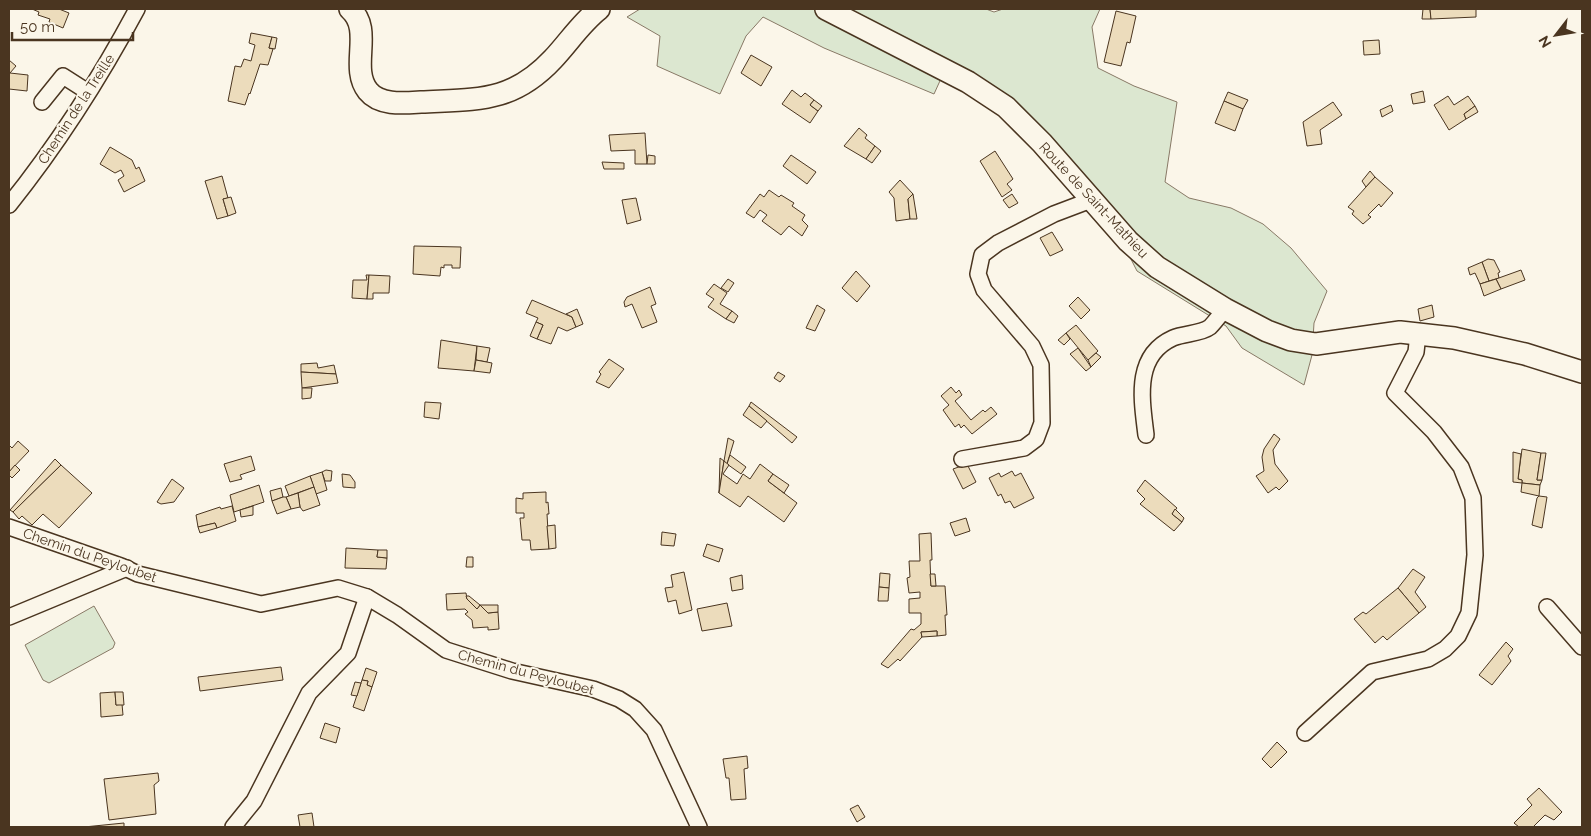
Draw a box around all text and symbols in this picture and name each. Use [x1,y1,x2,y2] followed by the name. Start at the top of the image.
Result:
[12,10,134,42] scale bar
[1531,10,1581,60] north arrow
[20,18,55,36] text: 50 m
[1535,33,1554,50] text: N
[34,51,118,167] street label: Chemin de la Treille
[1036,139,1152,261] street label: Route de Saint-Mathieu
[21,525,159,586] street label: Chemin du Peyloubet
[456,646,596,698] street label: Chemin du Peyloubet

